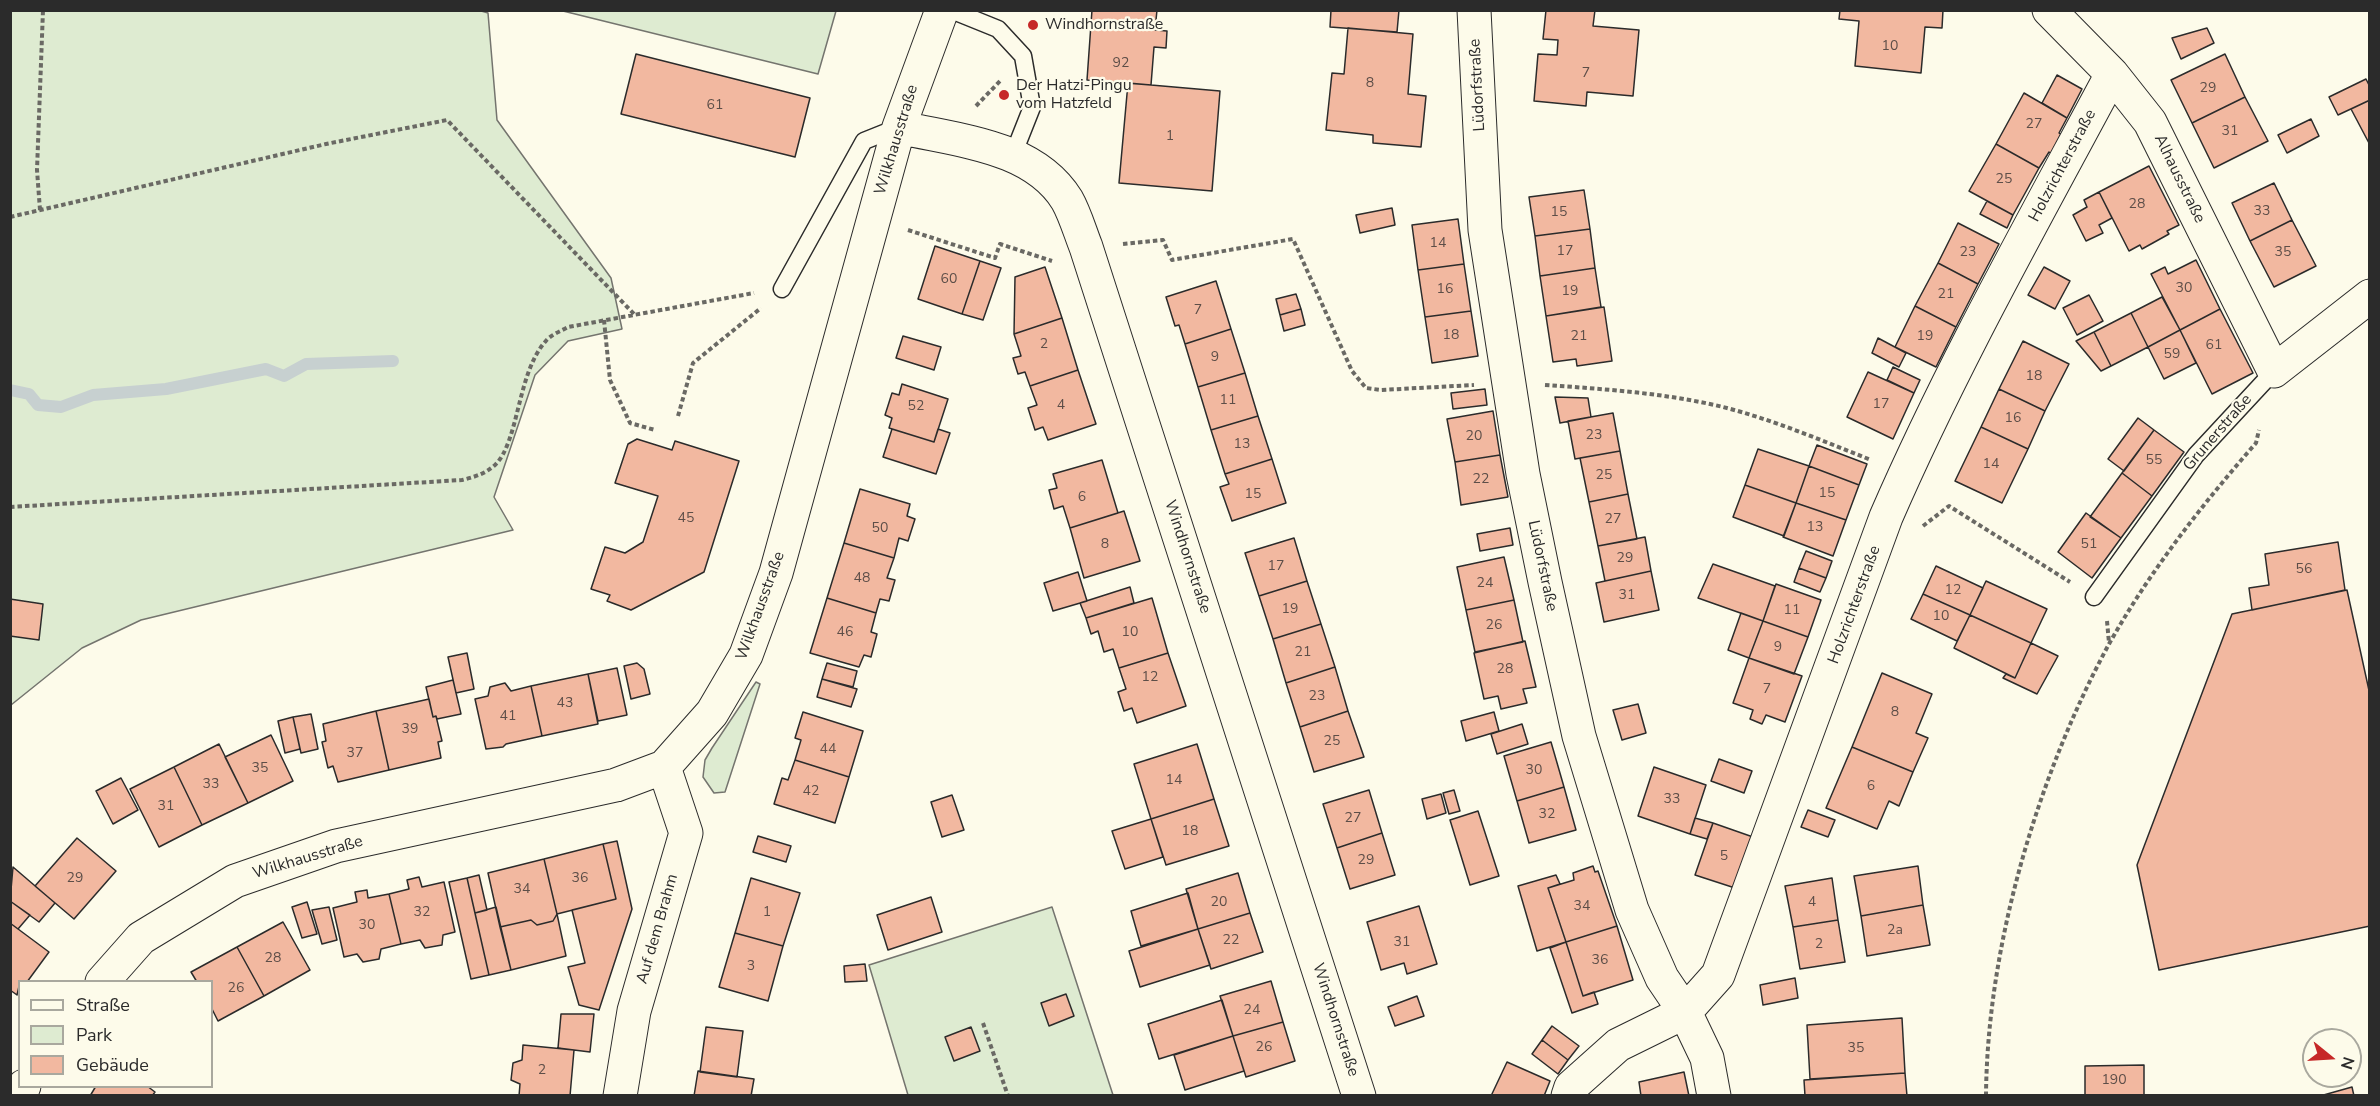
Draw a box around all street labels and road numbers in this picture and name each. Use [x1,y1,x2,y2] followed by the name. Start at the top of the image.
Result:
[1466,38,1490,132] street label: Lüdorfstraße
[871,83,923,197] street label: Wilkhausstraße
[2025,107,2101,225] street label: Holzrichterstraße
[2149,131,2209,227] street label: Alhausstraße
[2180,391,2256,475] street label: Grunerstraße
[1160,498,1214,616] street label: Windhornstraße
[1523,519,1561,613] street label: Lüdorfstraße
[1825,543,1885,667] street label: Holzrichterstraße
[732,549,790,663] street label: Wilkhausstraße
[251,832,365,884] street label: Wilkhausstraße
[633,872,683,986] street label: Auf dem Brahm
[1308,961,1362,1079] street label: Windhornstraße

